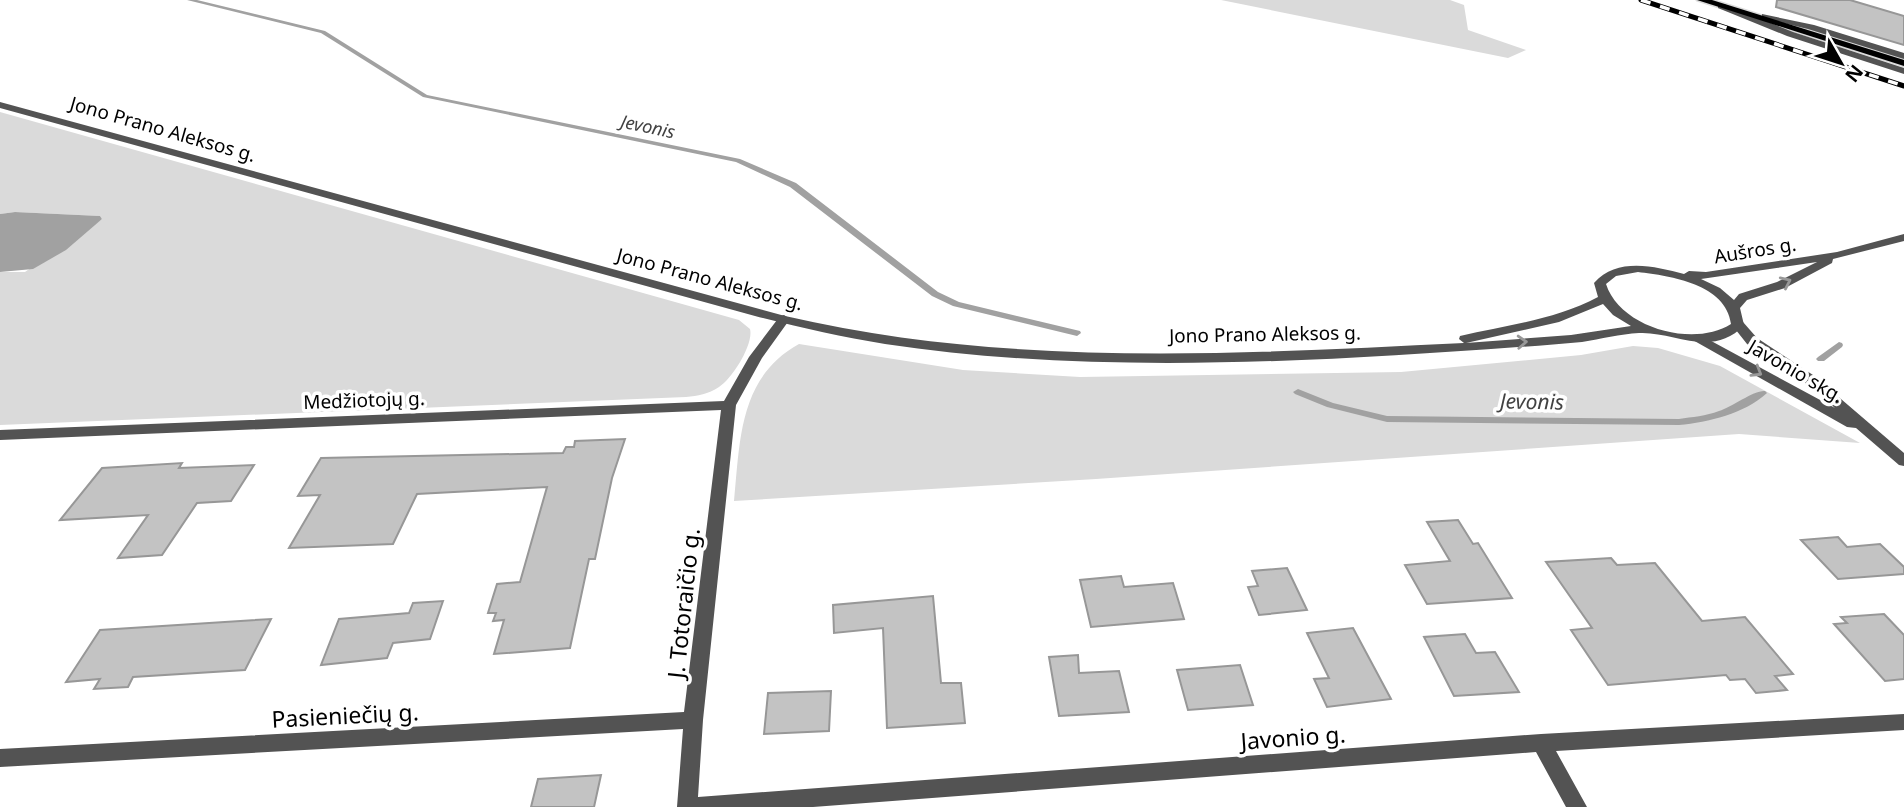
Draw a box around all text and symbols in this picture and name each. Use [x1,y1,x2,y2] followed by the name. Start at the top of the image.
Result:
[1806,28,1876,98] north arrow
[1839,60,1869,88] text: N
[65,89,259,168] street label: Jono Prano Aleksos g.
[616,108,678,143] water label: Jevonis
[1712,231,1798,269] street label: Aušros g.
[612,241,806,316] street label: Jono Prano Aleksos g.
[1779,276,1791,290] one-way arrow
[1167,319,1361,349] street label: Jono Prano Aleksos g.
[1742,332,1848,409] street label: Javonio skg.
[1517,335,1528,350] one-way arrow
[1749,363,1762,376] one-way arrow
[303,385,425,415] street label: Medžiotojų g.
[1496,386,1564,416] water label: Jevonis
[659,526,707,682] street label: J. Totoraičio g.
[271,695,419,735] street label: Pasieniečių g.
[1237,717,1347,757] street label: Javonio g.

